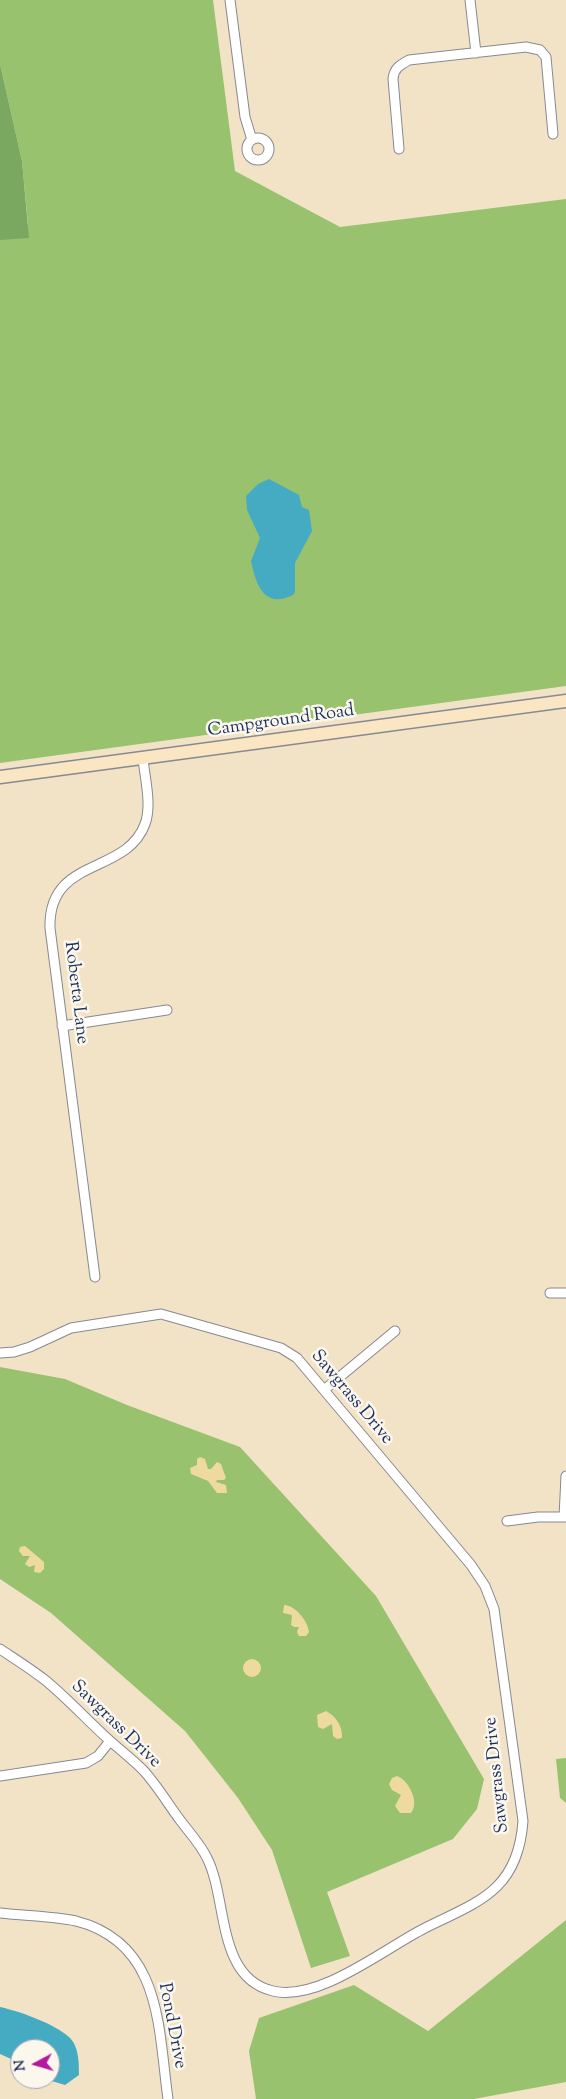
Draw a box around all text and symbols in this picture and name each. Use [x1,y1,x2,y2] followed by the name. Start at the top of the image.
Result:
[206,701,356,743] street label: Campground Road
[58,940,92,1046] street label: Roberta Lane
[305,1346,397,1450] street label: Sawgrass Drive
[65,1677,165,1773] street label: Sawgrass Drive
[481,1716,515,1834] street label: Sawgrass Drive
[152,1981,190,2071] street label: Pond Drive
[10,2039,60,2089] north arrow
[11,2059,32,2072] text: N

